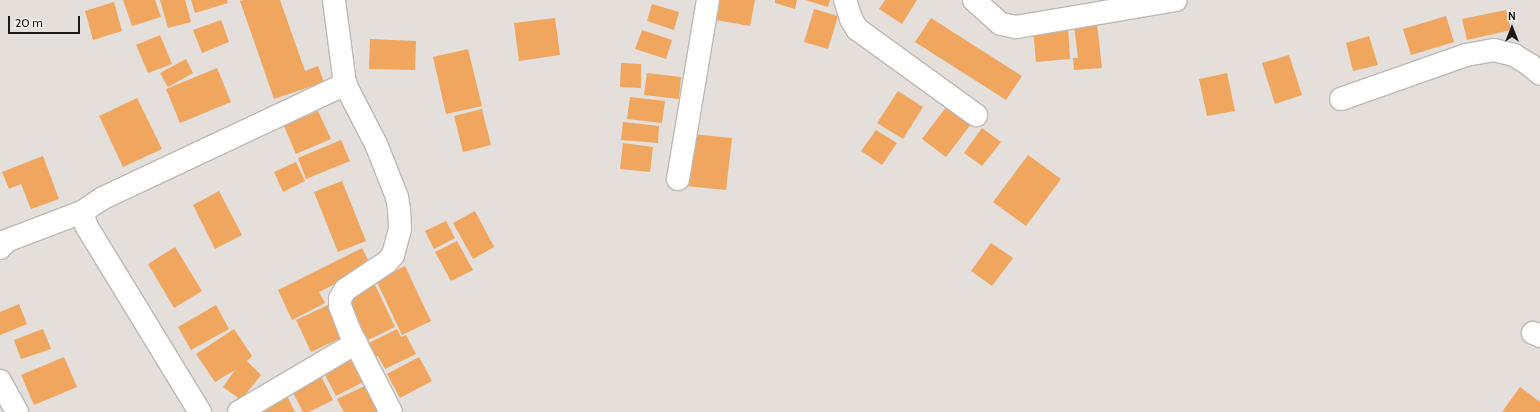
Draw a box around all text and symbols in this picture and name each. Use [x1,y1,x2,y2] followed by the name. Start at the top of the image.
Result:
[10,8,82,34] scale bar
[1492,8,1532,48] north arrow
[1508,9,1516,23] text: N
[15,15,43,30] text: 20 m

